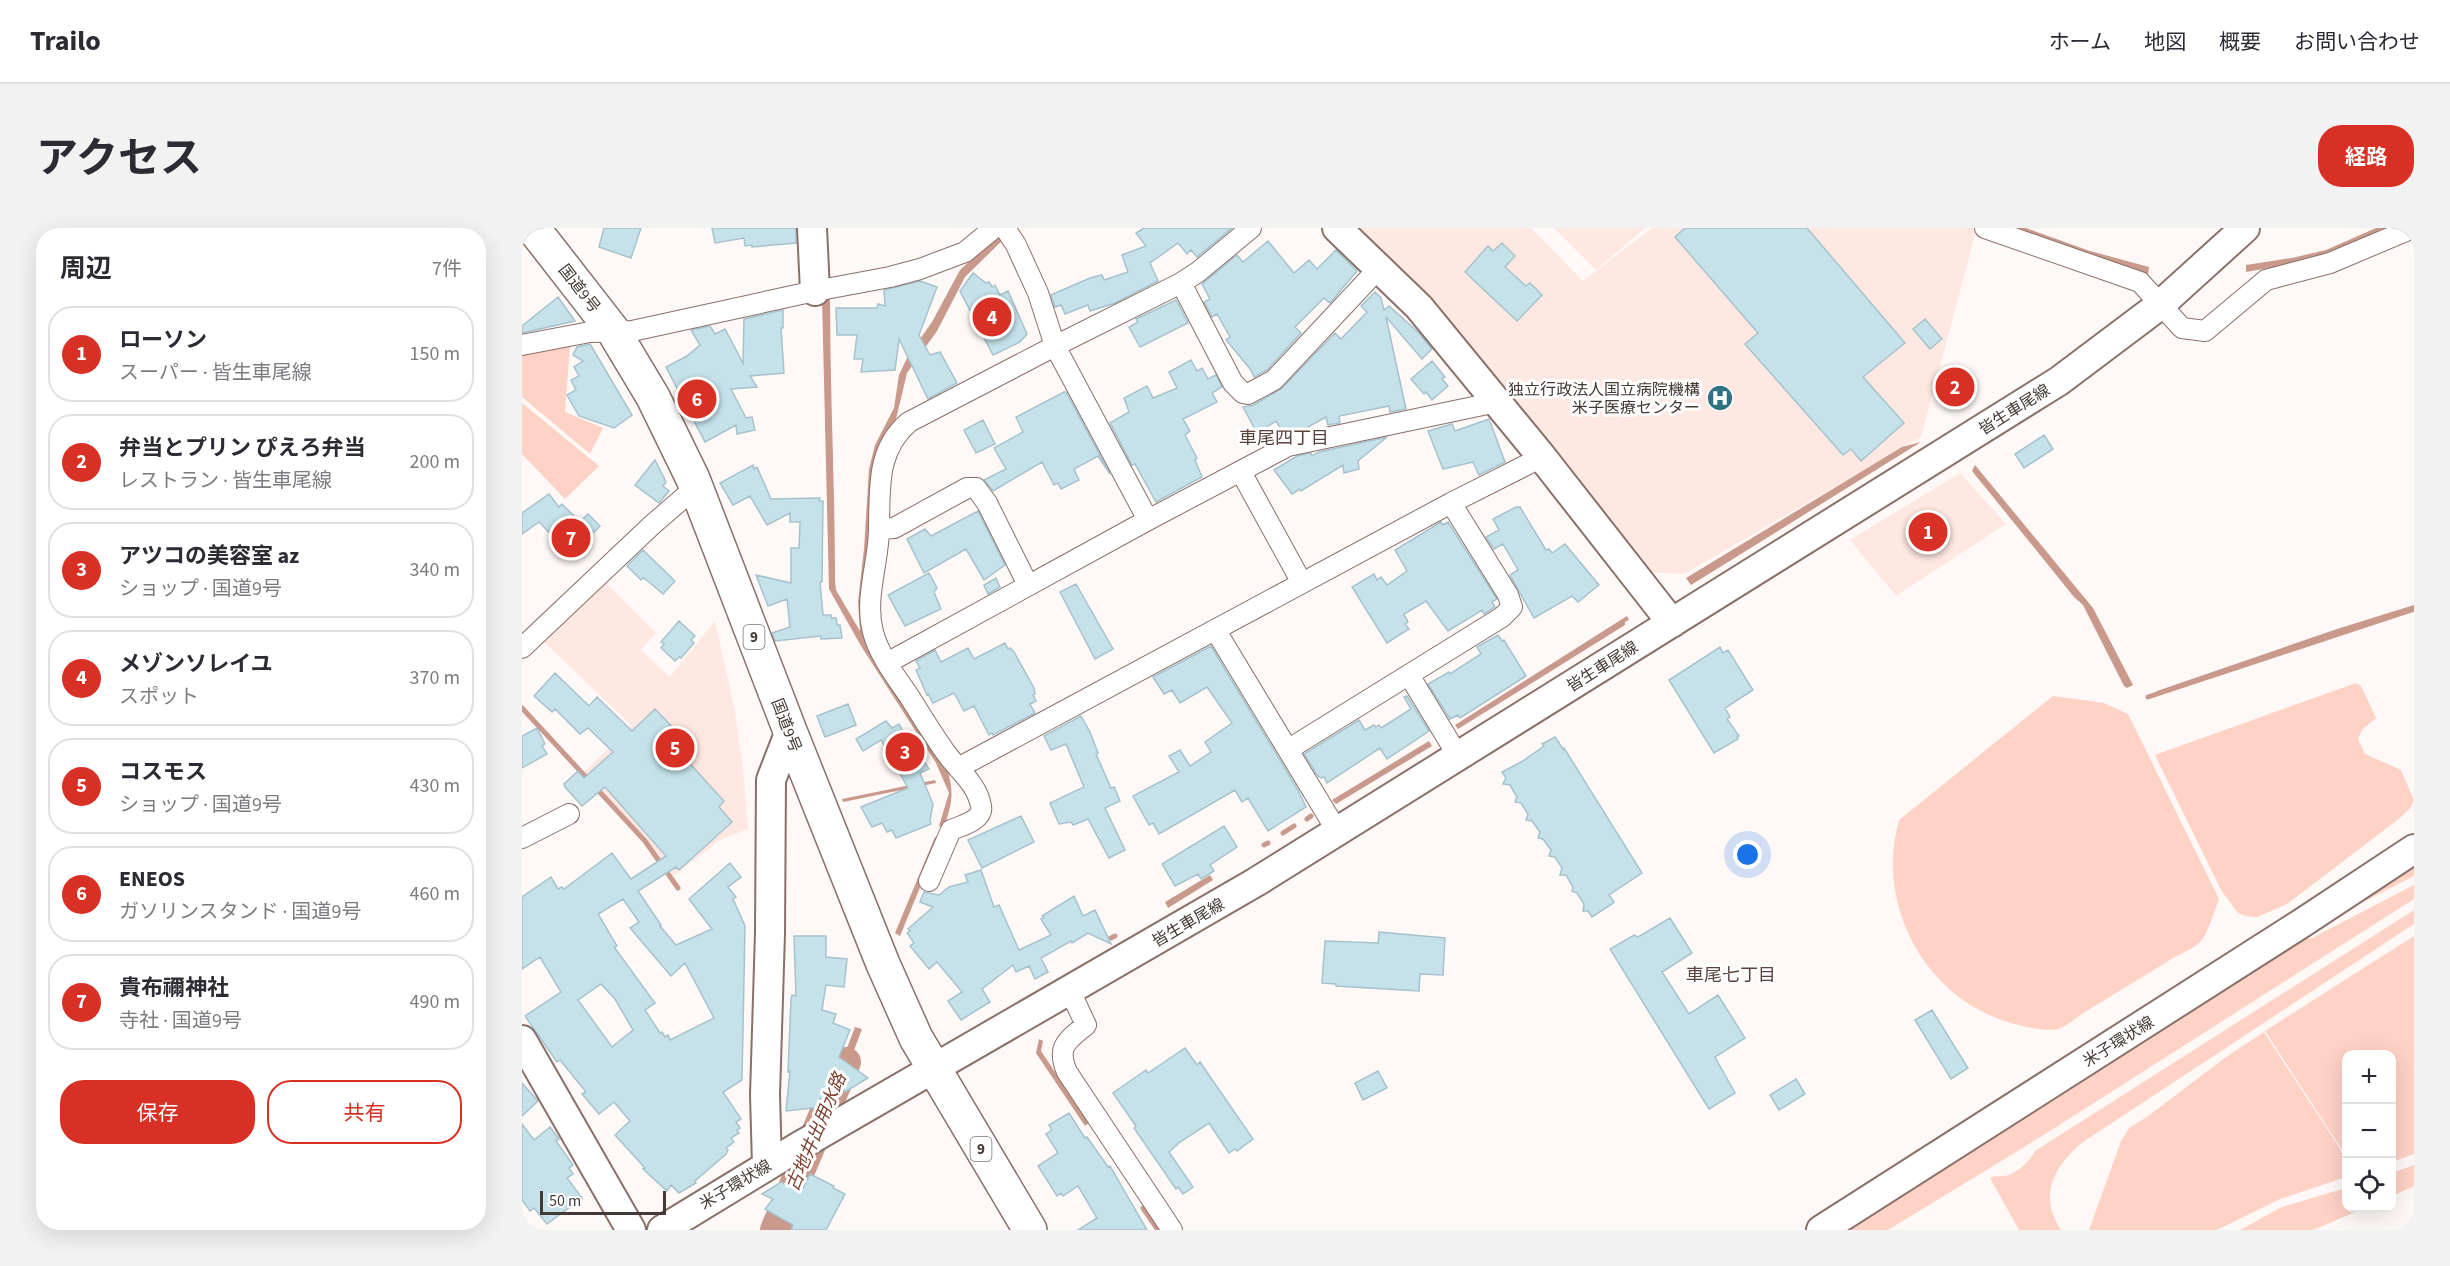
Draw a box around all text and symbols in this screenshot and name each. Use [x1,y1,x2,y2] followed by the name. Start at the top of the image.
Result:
[30,21,101,61] text: Trailo
[2049,27,2111,57] text: ホーム
[2144,27,2186,57] text: 地図
[2219,27,2261,57] text: 概要
[2294,27,2420,57] text: お問い合わせ
[2318,125,2414,187] button: 経路
[36,129,202,189] text: アクセス
[60,250,112,287] text: 周辺
[432,255,462,283] text: 7件
[553,260,605,317] street label: 国道9号
[972,294,1012,340] pin: 4
[119,324,207,356] text: ローソン
[76,340,87,368] text: 1
[410,340,460,368] text: 150 m
[119,359,312,387] text: スーパー · 皆生車尾線
[1936,364,1974,410] pin: 2
[678,376,717,422] pin: 6
[1508,379,1700,419] place label: 独立行政法人国立病院機構 米子医療センター
[1975,379,2054,440] street label: 皆生車尾線
[1705,383,1735,413] hospital icon: 独立行政法人国立病院機構 米子医療センター
[1239,426,1329,451] district label: 車尾四丁目
[119,432,365,464] text: 弁当とプリン ぴえろ弁当
[76,448,87,476] text: 2
[410,448,460,476] text: 200 m
[119,467,332,495] text: レストラン · 皆生車尾線
[1908,510,1948,554] pin: 1
[551,516,590,560] pin: 7
[119,540,299,572] text: アツコの美容室 az
[76,556,87,584] text: 3
[410,556,460,584] text: 340 m
[119,575,282,603] text: ショップ · 国道9号
[744,625,764,649] road number: 9
[1563,636,1642,697] street label: 皆生車尾線
[119,648,273,680] text: メゾンソレイユ
[76,664,87,692] text: 4
[410,664,460,692] text: 370 m
[119,683,199,711] text: スポット
[766,695,806,755] street label: 国道9号
[656,726,694,770] pin: 5
[886,730,925,774] pin: 3
[119,756,207,788] text: コスモス
[76,772,87,800] text: 5
[410,772,460,800] text: 430 m
[119,791,282,819] text: ショップ · 国道9号
[1733,840,1762,869] your location
[119,863,185,895] text: ENEOS
[76,880,87,908] text: 6
[410,880,460,908] text: 460 m
[1148,893,1229,952] street label: 皆生車尾線
[119,898,362,926] text: ガソリンスタンド · 国道9号
[1686,963,1776,988] district label: 車尾七丁目
[119,972,229,1004] text: 貴布禰神社
[76,988,87,1016] text: 7
[410,988,460,1016] text: 490 m
[119,1007,242,1035] text: 寺社 · 国道9号
[2079,1011,2158,1072] street label: 米子環状線
[2342,1050,2396,1212] map controls
[2342,1050,2396,1104] button: +
[780,1067,853,1195] water label: 古地井出用水路
[60,1080,255,1144] button: 保存
[267,1080,462,1144] button: 共有
[2342,1104,2396,1158] button: −
[970,1137,992,1161] road number: 9
[696,1155,775,1215] street label: 米子環状線
[2342,1158,2396,1212] button: locate
[540,1188,666,1216] scale bar
[549,1190,581,1212] text: 50 m

